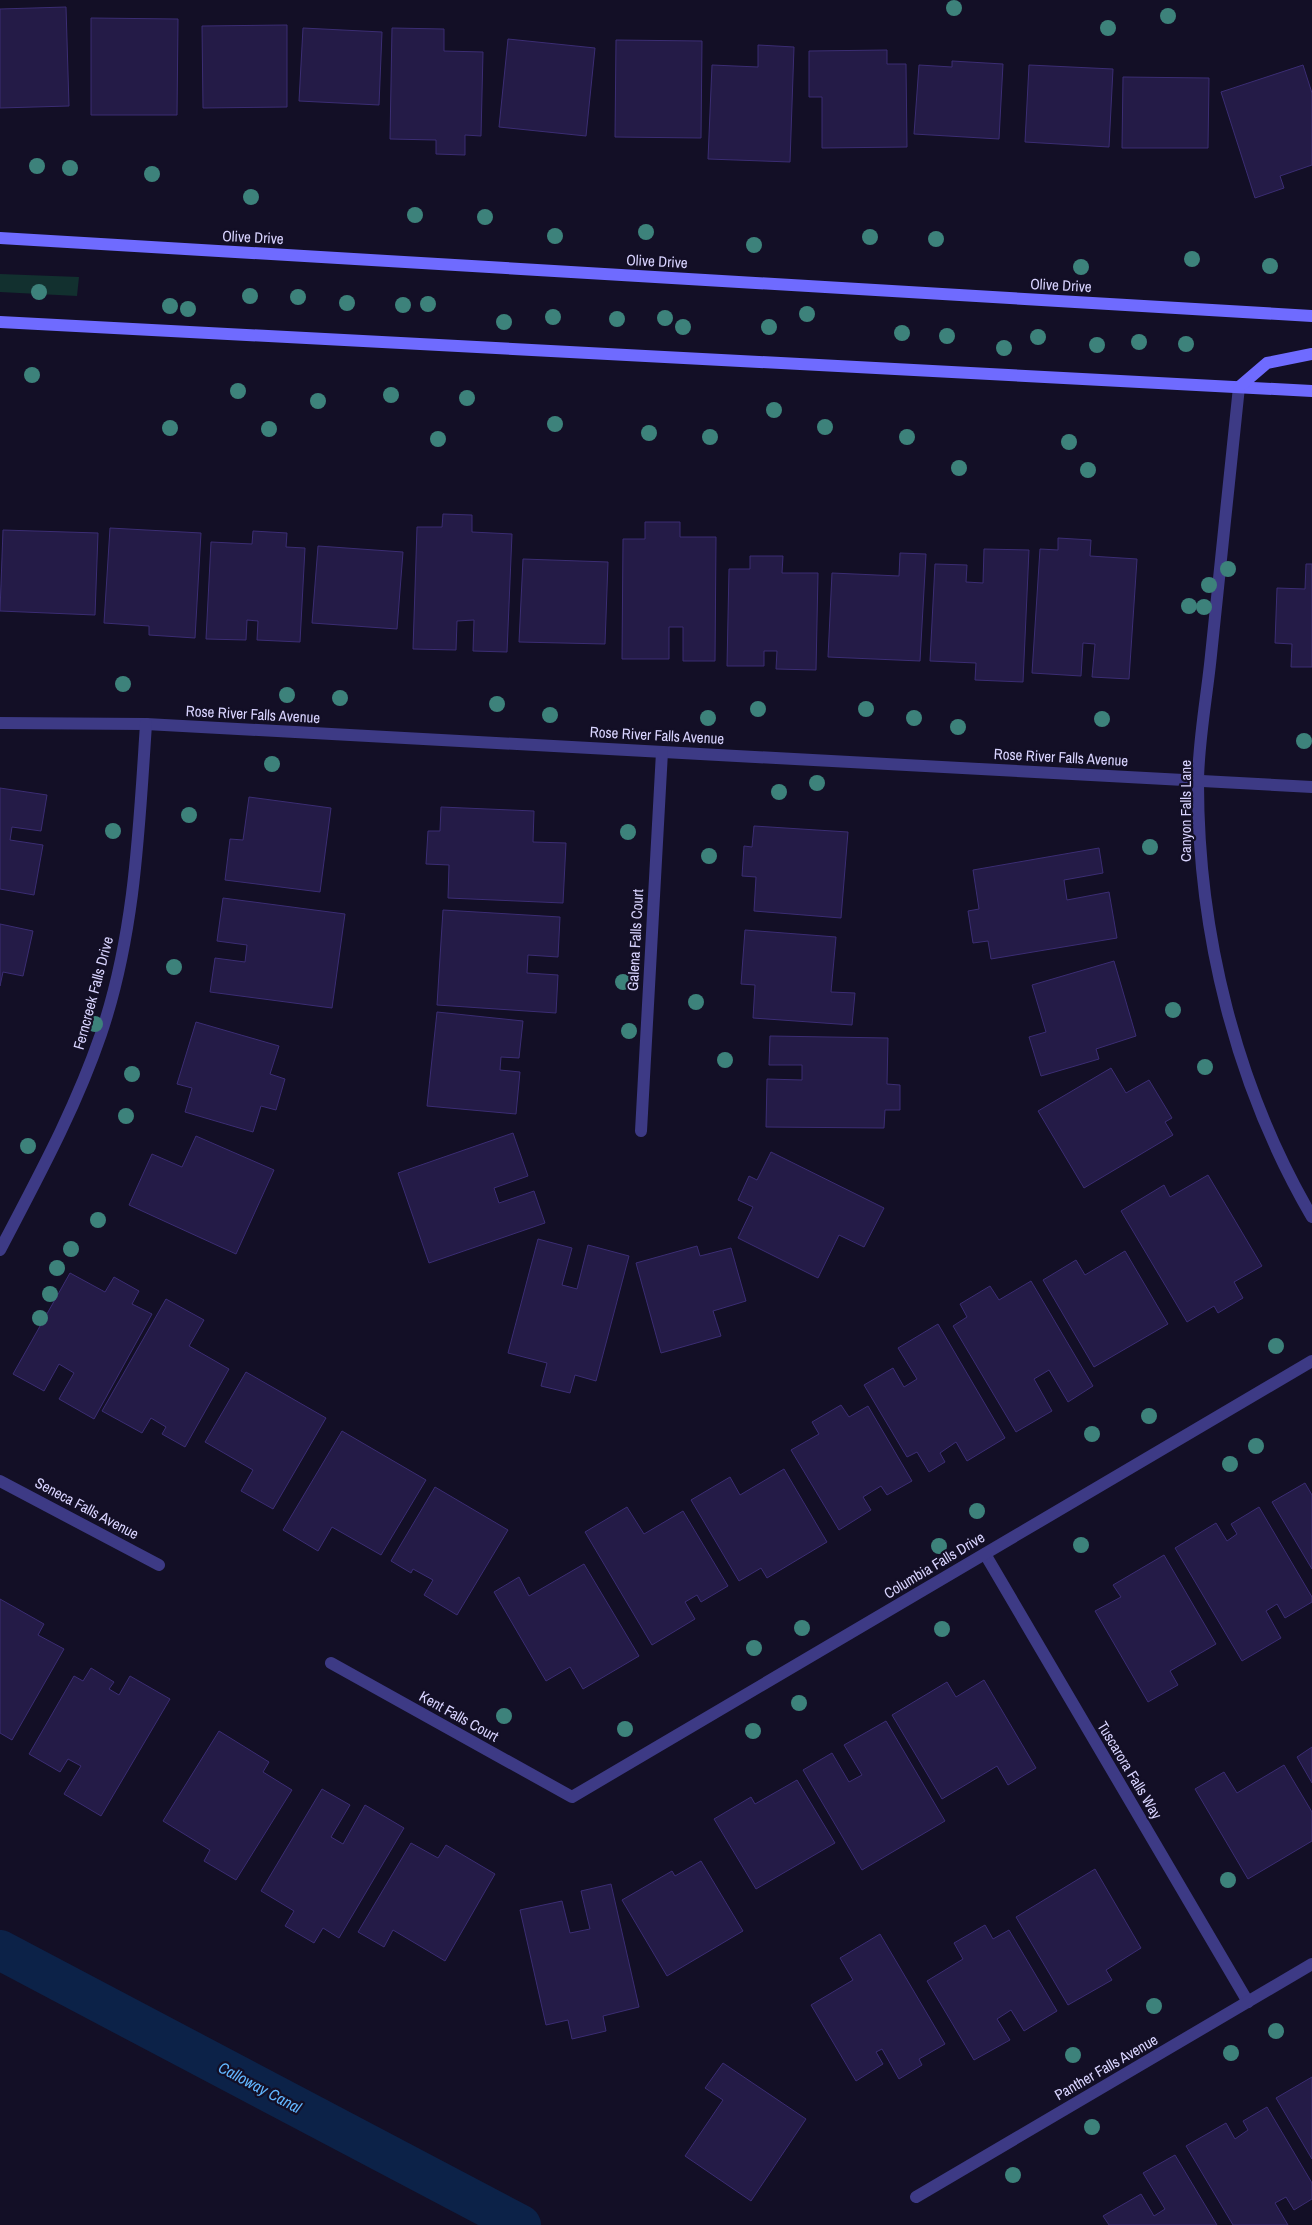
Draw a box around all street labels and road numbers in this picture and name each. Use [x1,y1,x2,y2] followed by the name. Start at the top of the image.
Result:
[222,225,284,249] street label: Olive Drive
[626,249,688,273] street label: Olive Drive
[1030,273,1092,297] street label: Olive Drive
[185,700,321,728] street label: Rose River Falls Avenue
[589,721,725,749] street label: Rose River Falls Avenue
[993,743,1129,771] street label: Rose River Falls Avenue
[1175,760,1196,862] street label: Canyon Falls Lane
[622,888,648,991] street label: Galena Falls Court
[68,934,118,1052] street label: Ferncreek Falls Drive
[31,1472,143,1544] street label: Seneca Falls Avenue
[880,1527,988,1603] street label: Columbia Falls Drive
[416,1686,503,1747] street label: Kent Falls Court
[1092,1717,1168,1824] street label: Tuscarora Falls Way
[1050,2029,1162,2105] street label: Panther Falls Avenue

